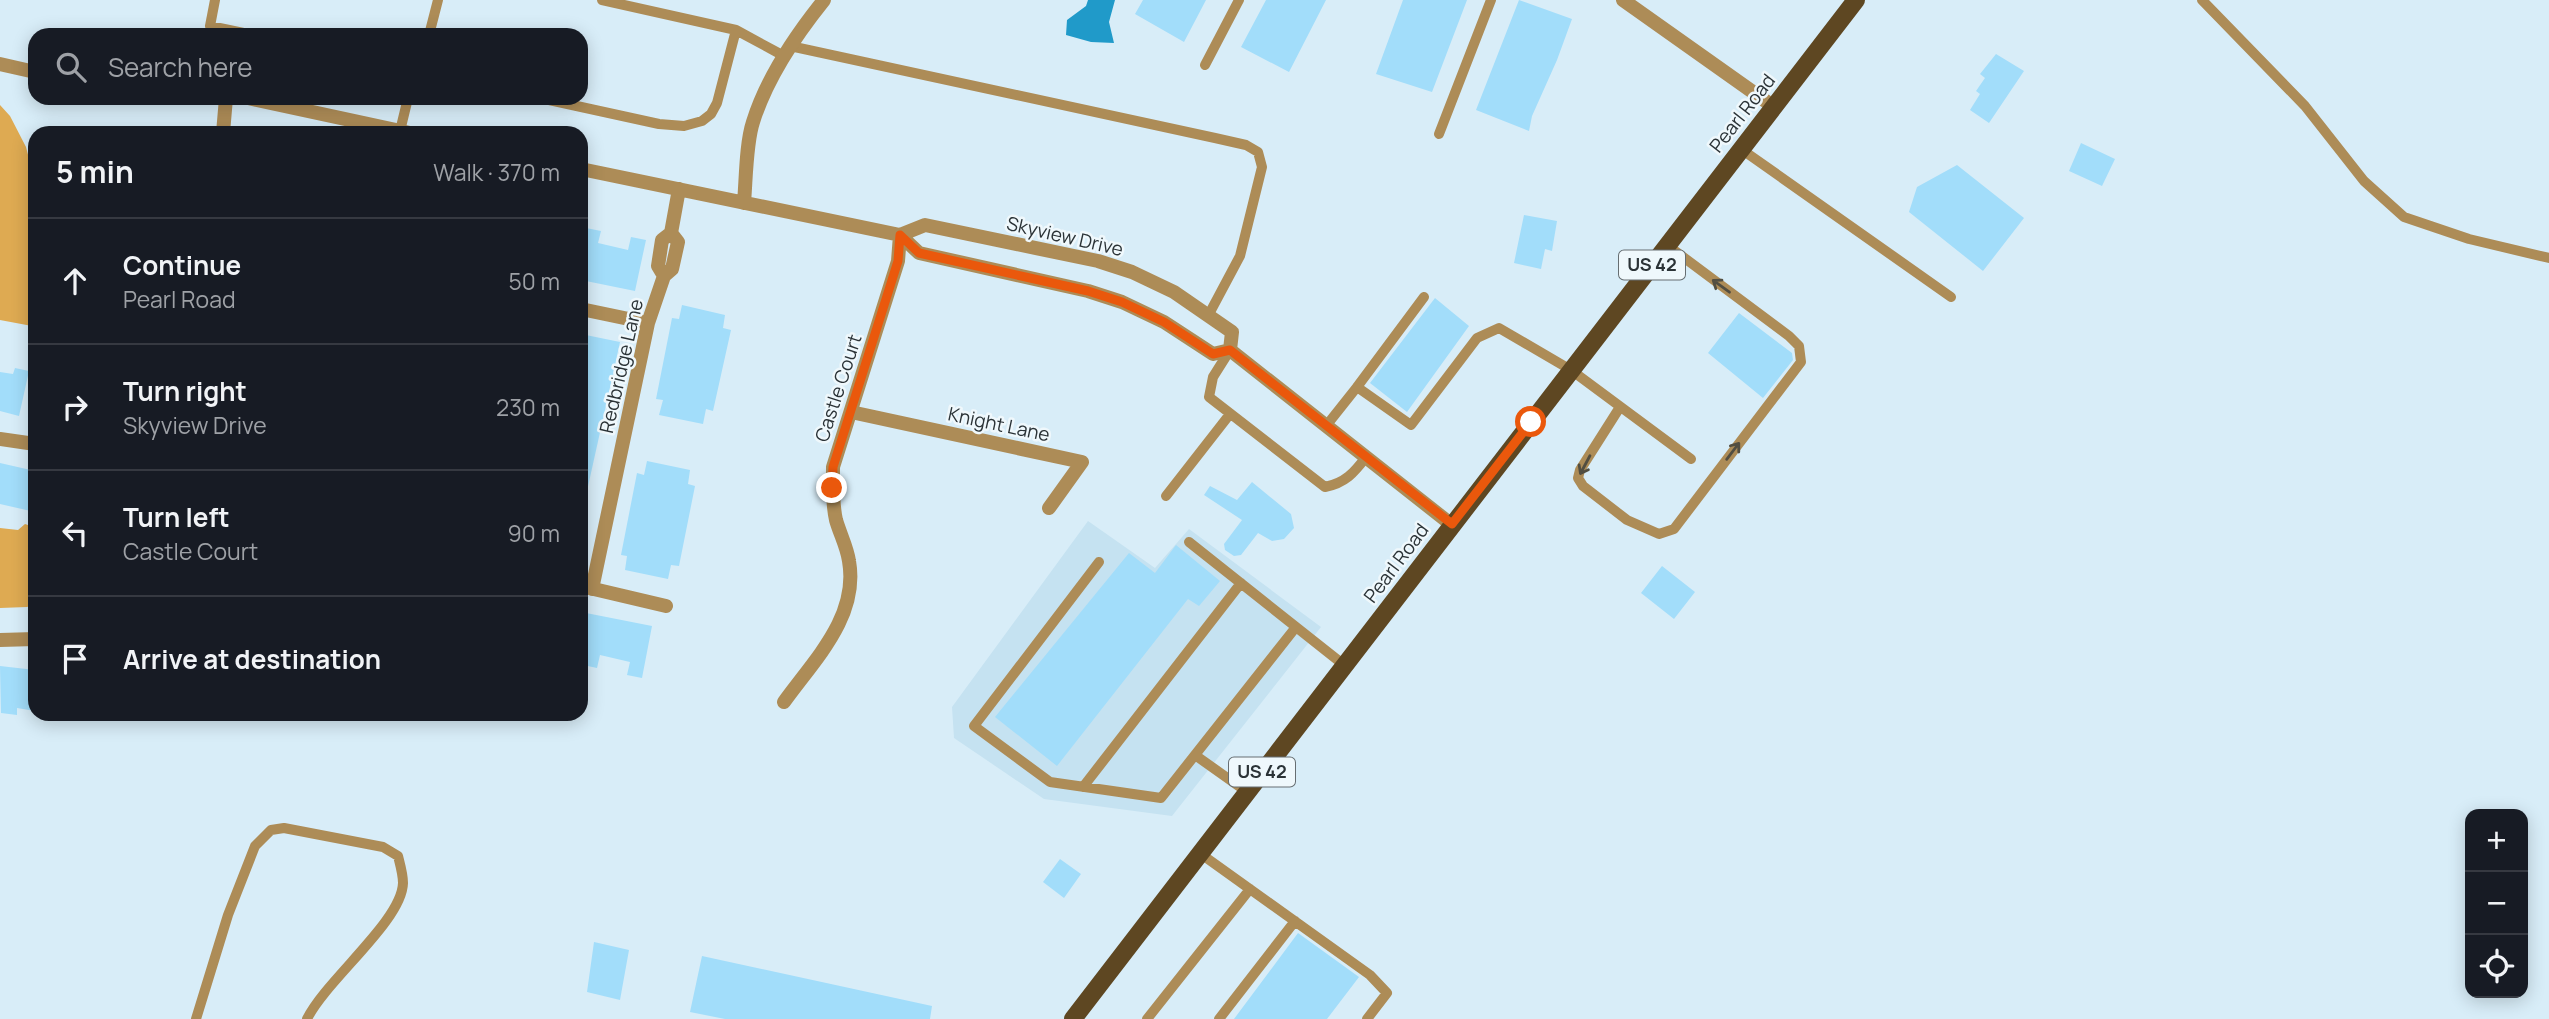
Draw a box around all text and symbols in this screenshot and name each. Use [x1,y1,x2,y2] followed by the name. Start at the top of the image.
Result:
[28,28,588,105] search box
[52,48,90,86] icon: search
[108,49,253,85] text: Search here
[1703,68,1781,158] street label: Pearl Road
[56,151,134,192] text: 5 min
[433,156,560,188] text: Walk · 370 m
[1004,210,1126,262] street label: Skyview Drive
[123,247,241,283] text: Continue
[1619,250,1685,279] road number: US 42
[56,262,94,300] icon: ahead
[509,265,560,297] text: 50 m
[1712,278,1731,293] one-way arrow
[123,283,236,315] text: Pearl Road
[593,296,649,436] street label: Redbridge Lane
[808,331,868,445] street label: Castle Court
[123,373,247,409] text: Turn right
[56,388,94,426] icon: right
[496,391,560,423] text: 230 m
[946,401,1052,447] street label: Knight Lane
[1515,406,1546,437] route start
[123,409,267,441] text: Skyview Drive
[1725,443,1740,461] one-way arrow
[1577,454,1591,475] one-way arrow
[816,472,847,503] route end
[123,499,230,535] text: Turn left
[56,514,94,552] icon: left
[508,517,560,549] text: 90 m
[1358,518,1434,608] street label: Pearl Road
[123,535,258,567] text: Castle Court
[56,640,94,678] icon: arrive
[123,641,381,677] text: Arrive at destination
[1229,758,1295,786] road number: US 42
[2465,809,2528,998] map controls
[2465,809,2528,872] button: +
[2465,872,2528,935] button: −
[2465,935,2528,998] button: locate

